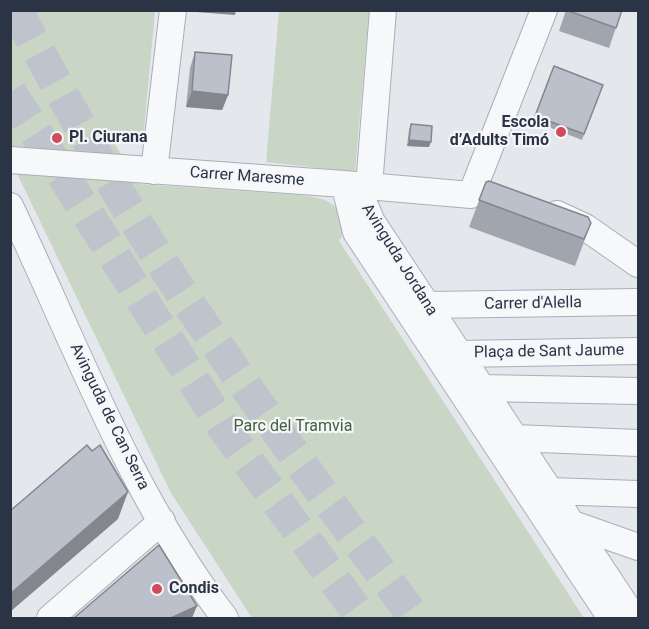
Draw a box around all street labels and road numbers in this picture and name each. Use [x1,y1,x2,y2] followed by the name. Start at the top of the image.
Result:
[189,163,305,191] street label: Carrer Maresme
[357,200,441,320] street label: Avinguda Jordana
[484,294,582,314] street label: Carrer d'Alella
[65,341,153,493] street label: Avinguda de Can Serra
[474,341,624,363] street label: Plaça de Sant Jaume

